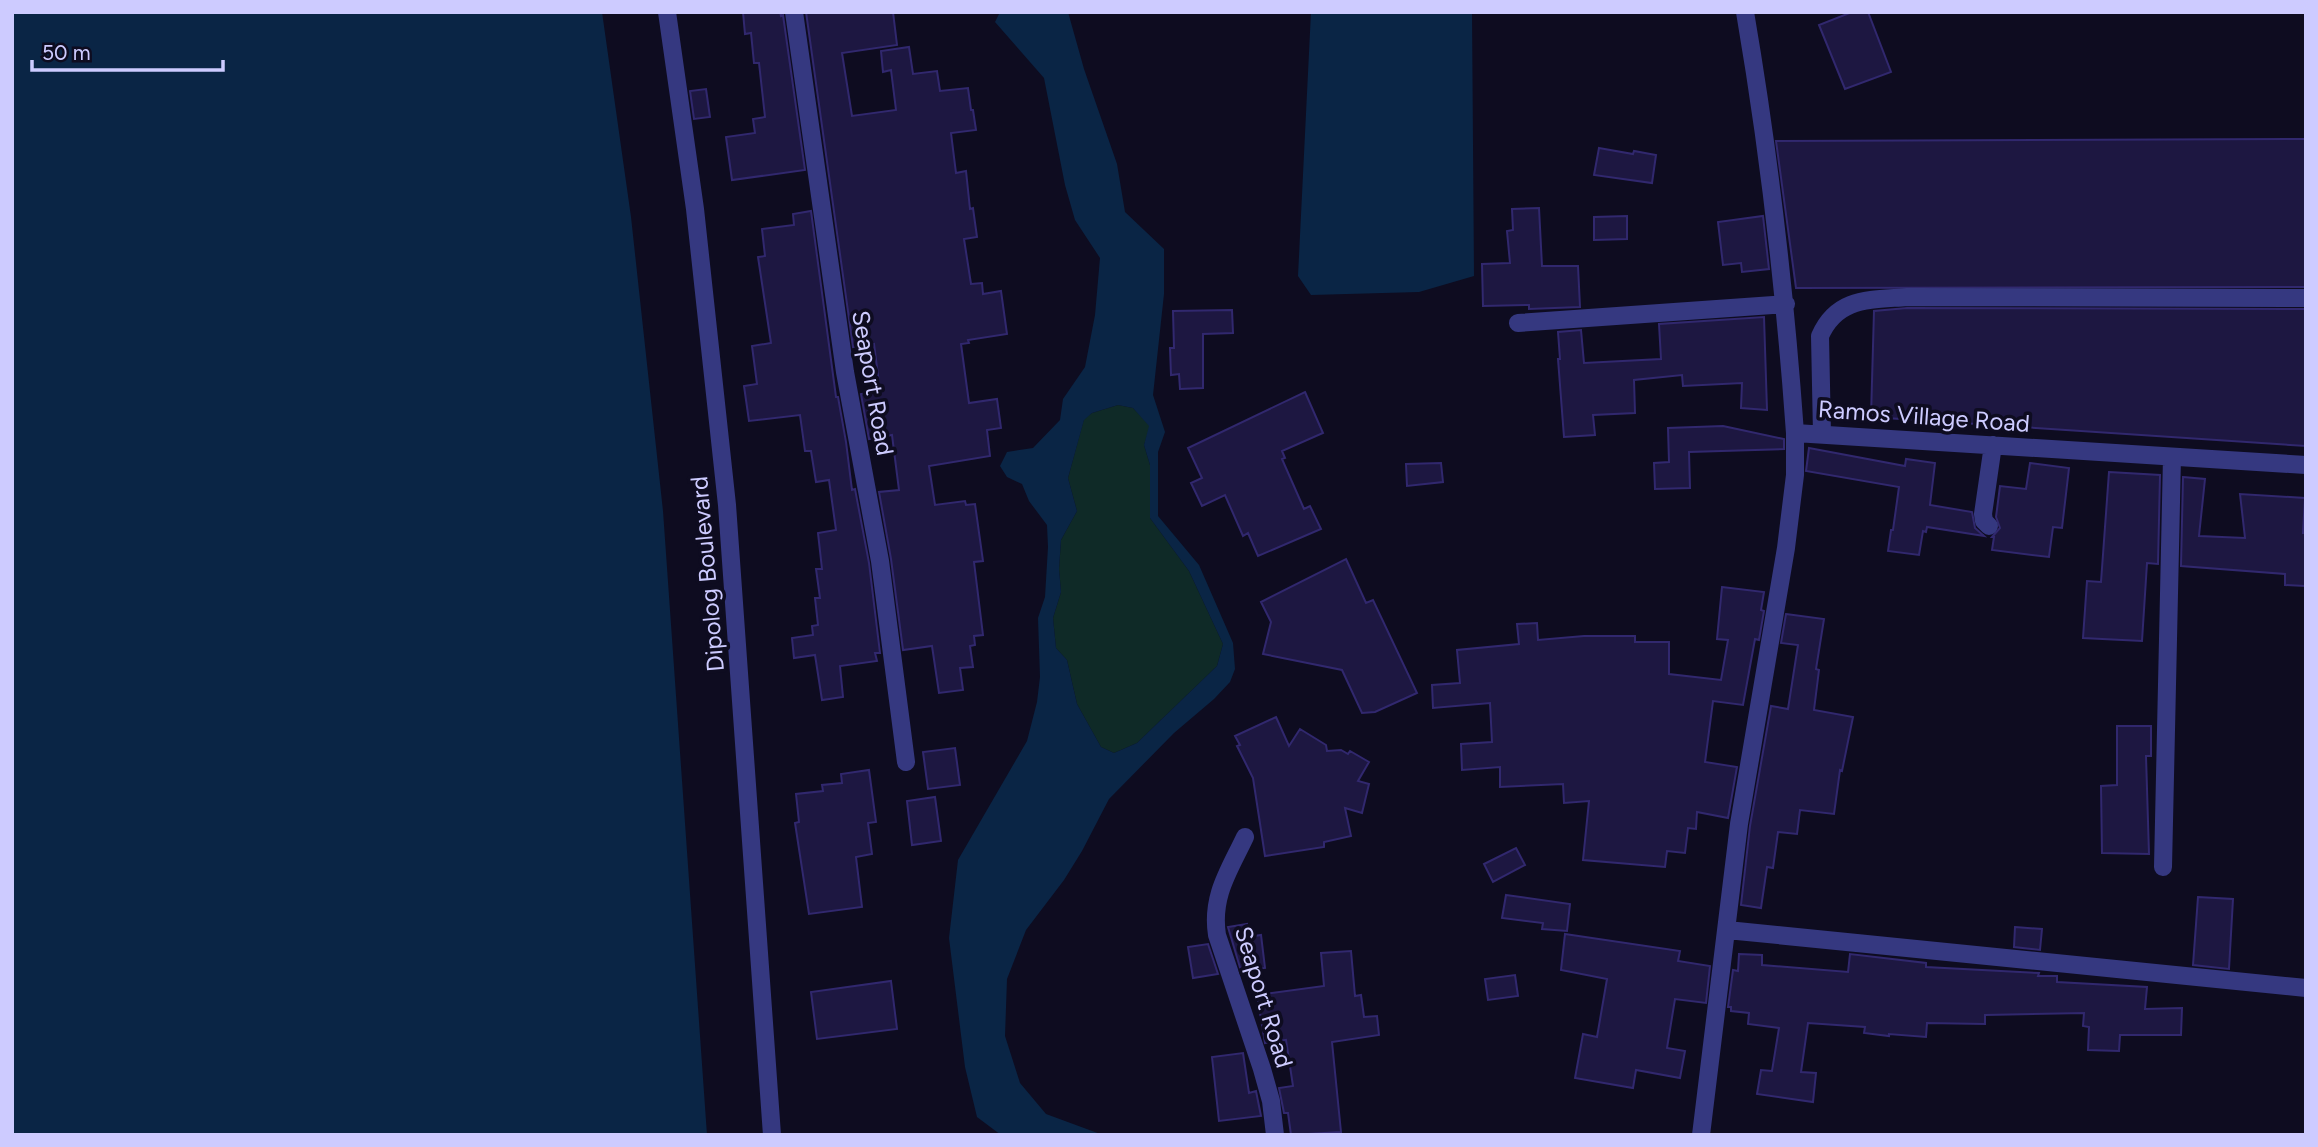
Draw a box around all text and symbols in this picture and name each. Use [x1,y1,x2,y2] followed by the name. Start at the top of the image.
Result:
[32,28,222,72] scale bar
[42,40,91,65] text: 50 m
[846,308,900,458] street label: Seaport Road
[1817,394,2031,438] street label: Ramos Village Road
[684,475,730,673] street label: Dipolog Boulevard
[1229,923,1299,1071] street label: Seaport Road

